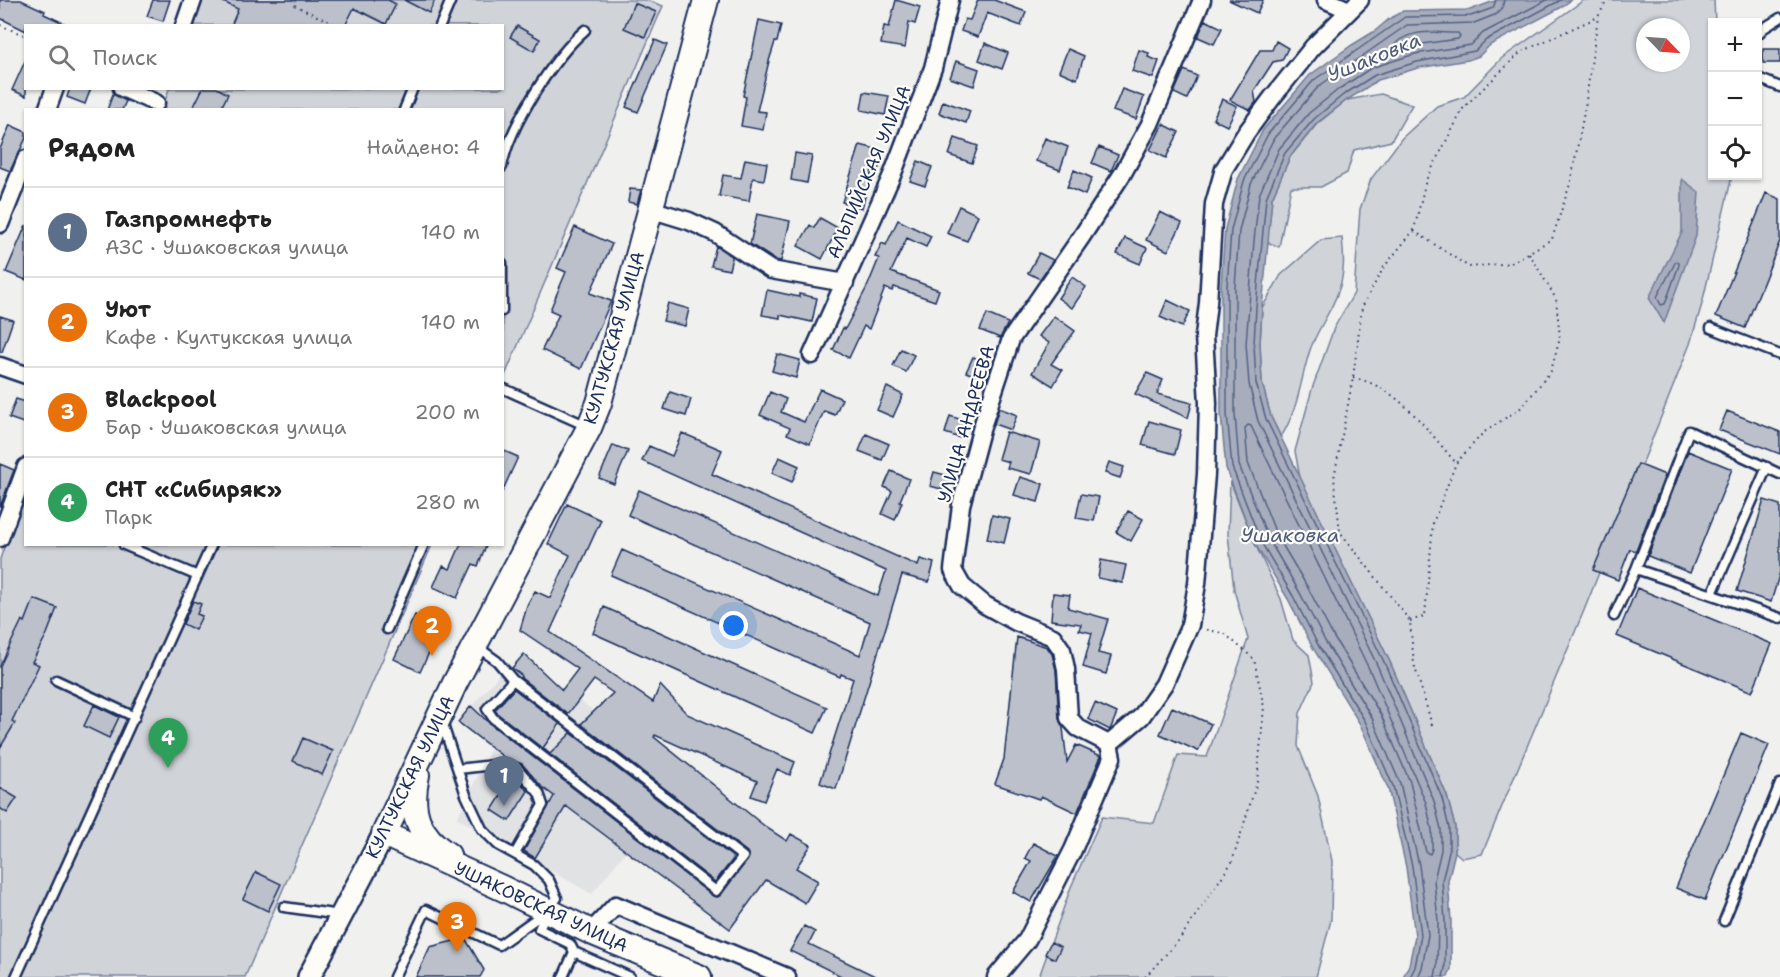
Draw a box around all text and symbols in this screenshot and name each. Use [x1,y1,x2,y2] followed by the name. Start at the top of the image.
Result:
[1636,18,1690,72] north arrow
[1708,18,1762,180] map controls
[1708,18,1762,72] button: +
[24,24,504,90] search box
[1323,26,1425,88] water label: Ушаковка
[45,41,78,74] icon: search
[93,43,157,72] text: Поиск
[1708,72,1762,126] button: −
[822,82,916,262] street label: АЛЬПИЙСКАЯ УЛИЦА
[1708,126,1762,180] button: locate
[48,130,135,165] text: Рядом
[367,134,480,160] text: Найдено: 4
[105,205,272,234] text: Газпромнефть
[63,219,72,245] text: 1
[421,219,480,245] text: 140 m
[105,234,348,260] text: АЗС · Ушаковская улица
[578,249,650,427] street label: КУЛТУКСКАЯ УЛИЦА
[105,295,151,324] text: Уют
[61,309,75,335] text: 2
[421,309,480,335] text: 140 m
[105,324,352,350] text: Кафе · Култукская улица
[932,343,1000,505] street label: УЛИЦА АНДРЕЕВА
[105,385,217,414] text: Blackpool
[61,399,75,425] text: 3
[415,399,480,425] text: 200 m
[105,414,346,440] text: Бар · Ушаковская улица
[105,475,282,504] text: СНТ «Сибиряк»
[61,489,75,515] text: 4
[415,489,480,515] text: 280 m
[105,504,152,530] text: Парк
[1241,522,1339,548] water label: Ушаковка
[412,606,452,656] pin: 2
[719,611,748,640] your location
[360,691,460,863] street label: КУЛТУКСКАЯ УЛИЦА
[148,718,188,768] pin: 4
[484,756,524,806] pin: 1
[450,856,632,958] street label: УШАКОВСКАЯ УЛИЦА
[438,902,476,952] pin: 3

